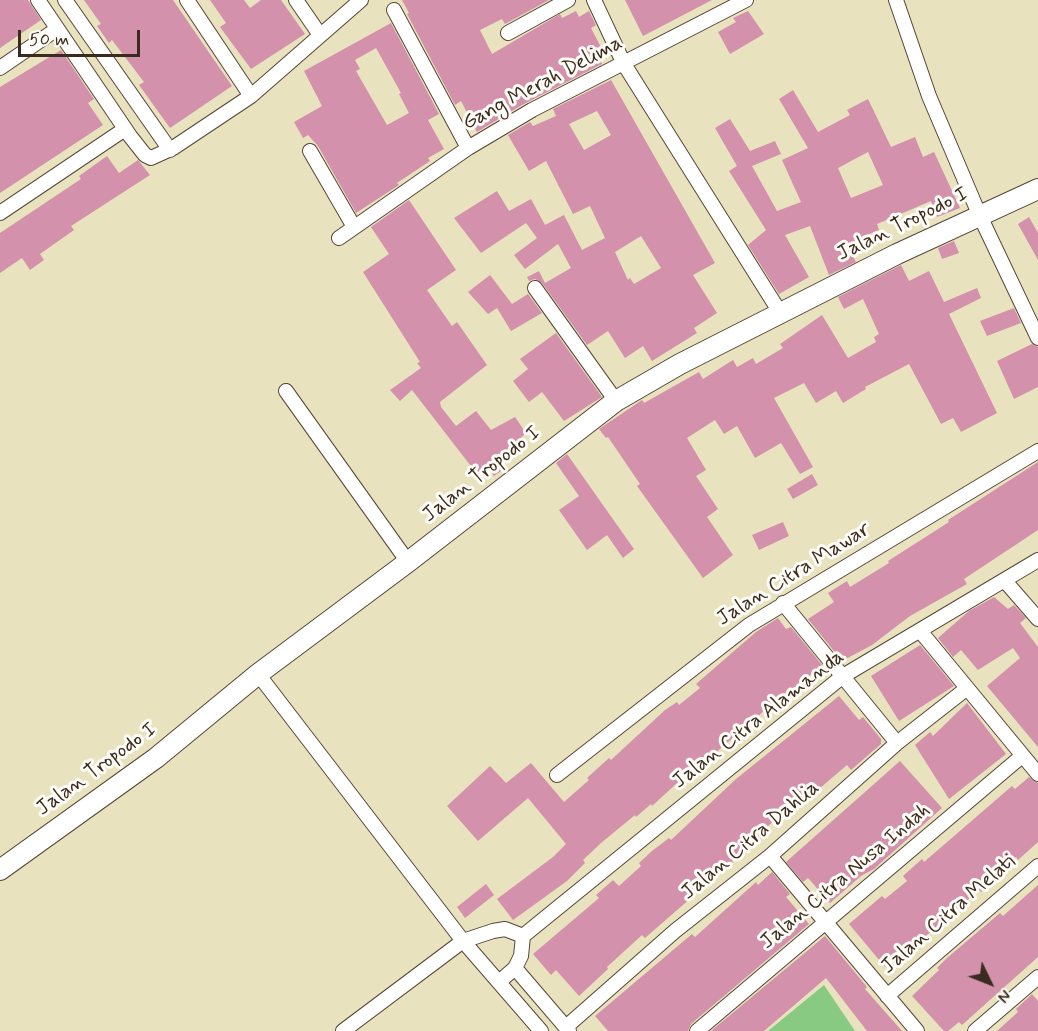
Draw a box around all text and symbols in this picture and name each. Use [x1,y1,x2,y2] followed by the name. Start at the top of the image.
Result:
[21,18,142,56] scale bar
[29,28,69,52] text: 50 m
[459,31,627,137] street label: Gang Merah Delima
[833,182,973,268] street label: Jalan Tropodo I
[418,421,546,529] street label: Jalan Tropodo I
[713,518,875,632] street label: Jalan Citra Mawar
[668,645,850,795] street label: Jalan Citra Alamanda
[32,718,162,822] street label: Jalan Tropodo I
[677,776,825,906] street label: Jalan Citra Dahlia
[756,799,936,955] street label: Jalan Citra Nusa Indah
[877,850,1021,980] street label: Jalan Citra Melati
[960,953,1020,1013] north arrow
[992,985,1015,1007] text: N

